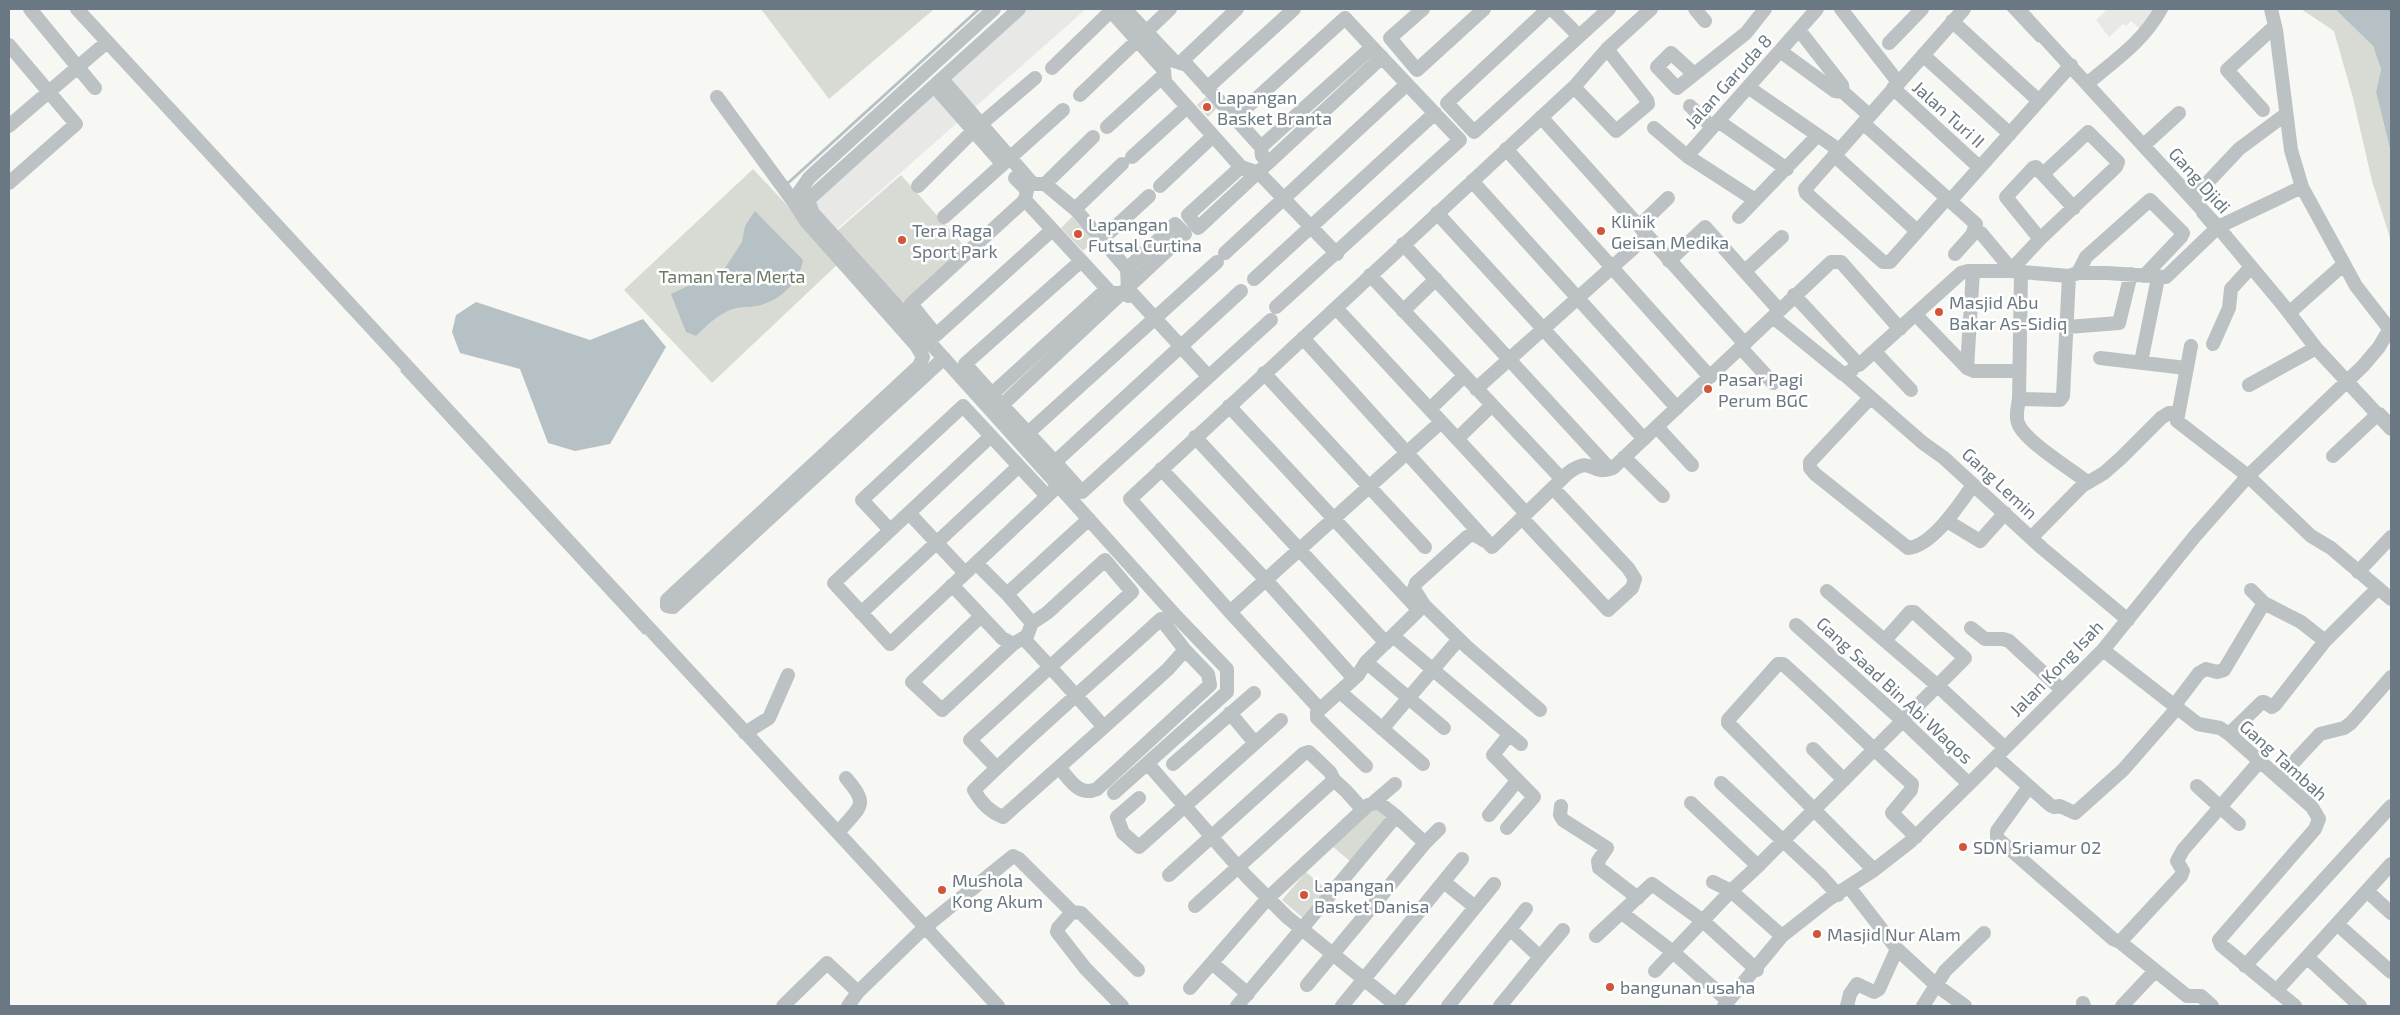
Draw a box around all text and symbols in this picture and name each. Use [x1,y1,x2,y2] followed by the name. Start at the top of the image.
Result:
[1680,29,1776,133] street label: Jalan Garuda 8
[1908,76,1990,152] street label: Jalan Turi II
[1217,86,1332,129] place label: Lapangan Basket Branta
[1201,101,1213,113] marker: Lapangan Basket Branta
[2165,142,2235,218] street label: Gang Djidi
[1611,210,1729,253] place label: Klinik Geisan Medika
[1088,213,1202,256] place label: Lapangan Futsal Curtina
[912,219,998,262] place label: Tera Raga Sport Park
[1595,225,1607,237] marker: Klinik Geisan Medika
[1072,228,1084,240] marker: Lapangan Futsal Curtina
[896,234,908,246] marker: Tera Raga Sport Park
[659,265,806,287] park label: Taman Tera Merta
[1949,291,2067,334] place label: Masjid Abu Bakar As-Sidiq
[1933,306,1945,318] marker: Masjid Abu Bakar As-Sidiq
[1718,368,1808,411] place label: Pasar Pagi Perum BGC
[1702,383,1714,395] marker: Pasar Pagi Perum BGC
[1958,442,2042,524] street label: Gang Lemin
[1812,612,1978,768] street label: Gang Saad Bin Abi Waqos
[2005,615,2107,721] street label: Jalan Kong Isah
[2236,715,2332,805] street label: Gang Tambah
[1973,836,2101,858] place label: SDN Sriamur 02
[1957,841,1969,853] marker: SDN Sriamur 02
[952,869,1043,912] place label: Mushola Kong Akum
[1314,874,1429,917] place label: Lapangan Basket Danisa
[936,884,948,896] marker: Mushola Kong Akum
[1298,889,1310,901] marker: Lapangan Basket Danisa
[1827,923,1961,945] place label: Masjid Nur Alam
[1811,928,1823,940] marker: Masjid Nur Alam
[1620,976,1755,998] place label: bangunan usaha
[1604,981,1616,993] marker: bangunan usaha

